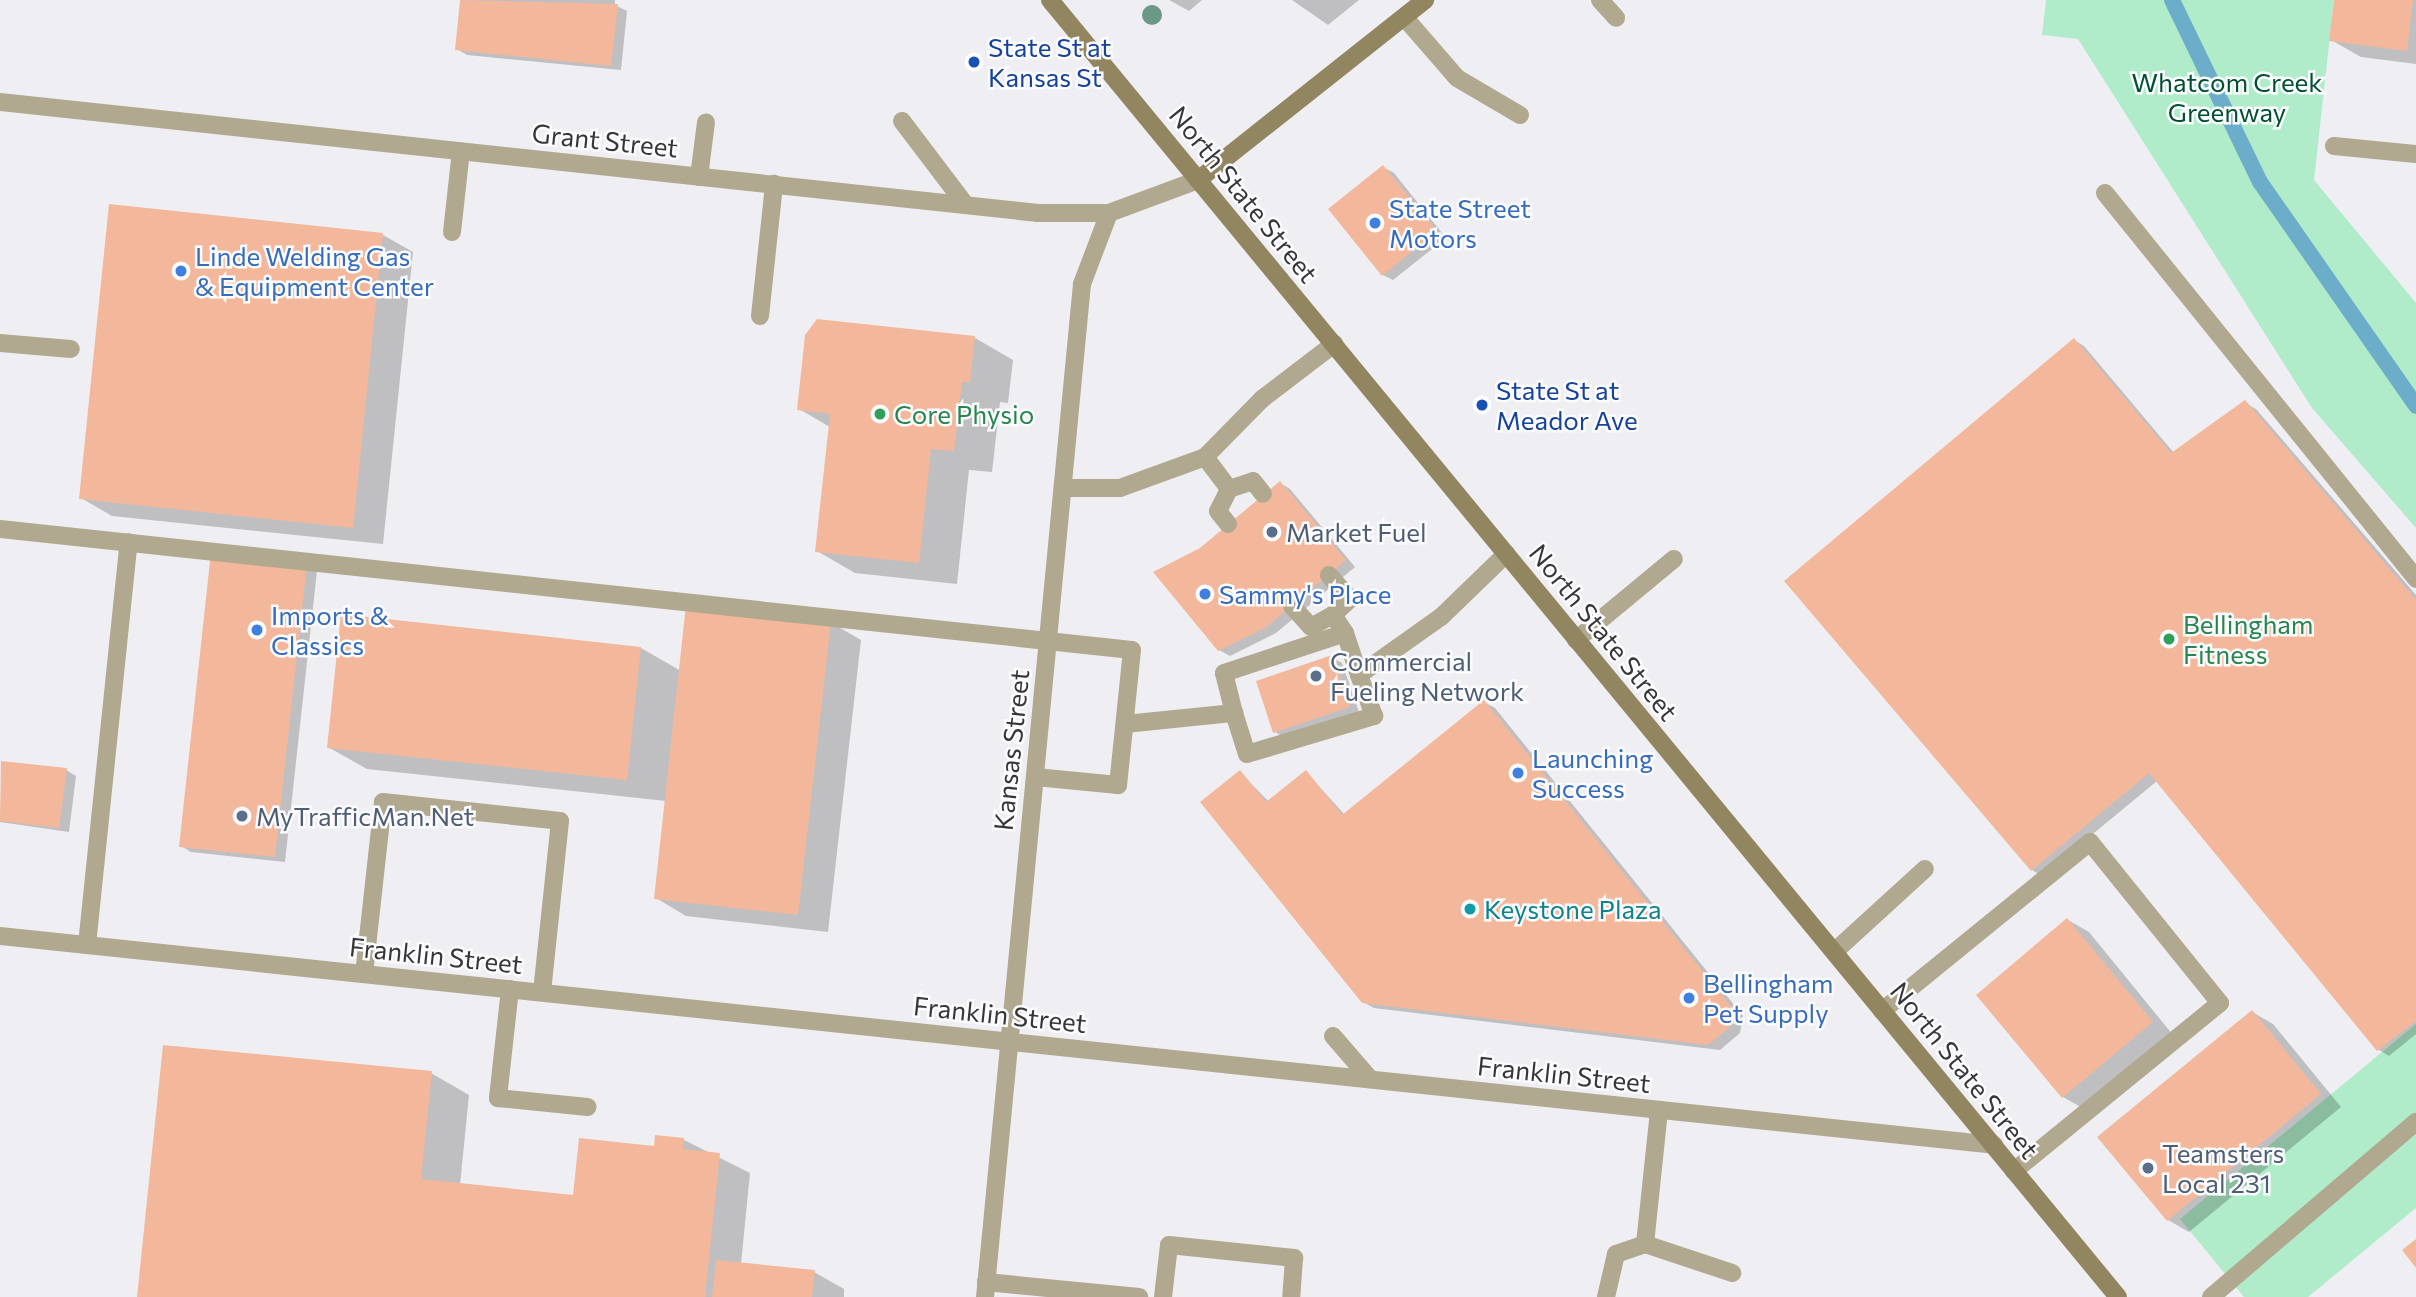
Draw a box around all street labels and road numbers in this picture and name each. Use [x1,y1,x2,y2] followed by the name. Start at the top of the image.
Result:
[1163,99,1325,289] street label: North State Street
[530,117,680,163] street label: Grant Street
[1523,537,1685,727] street label: North State Street
[987,668,1035,832] street label: Kansas Street
[348,930,524,980] street label: Franklin Street
[1884,975,2046,1165] street label: North State Street
[912,989,1088,1039] street label: Franklin Street
[1476,1049,1652,1099] street label: Franklin Street

